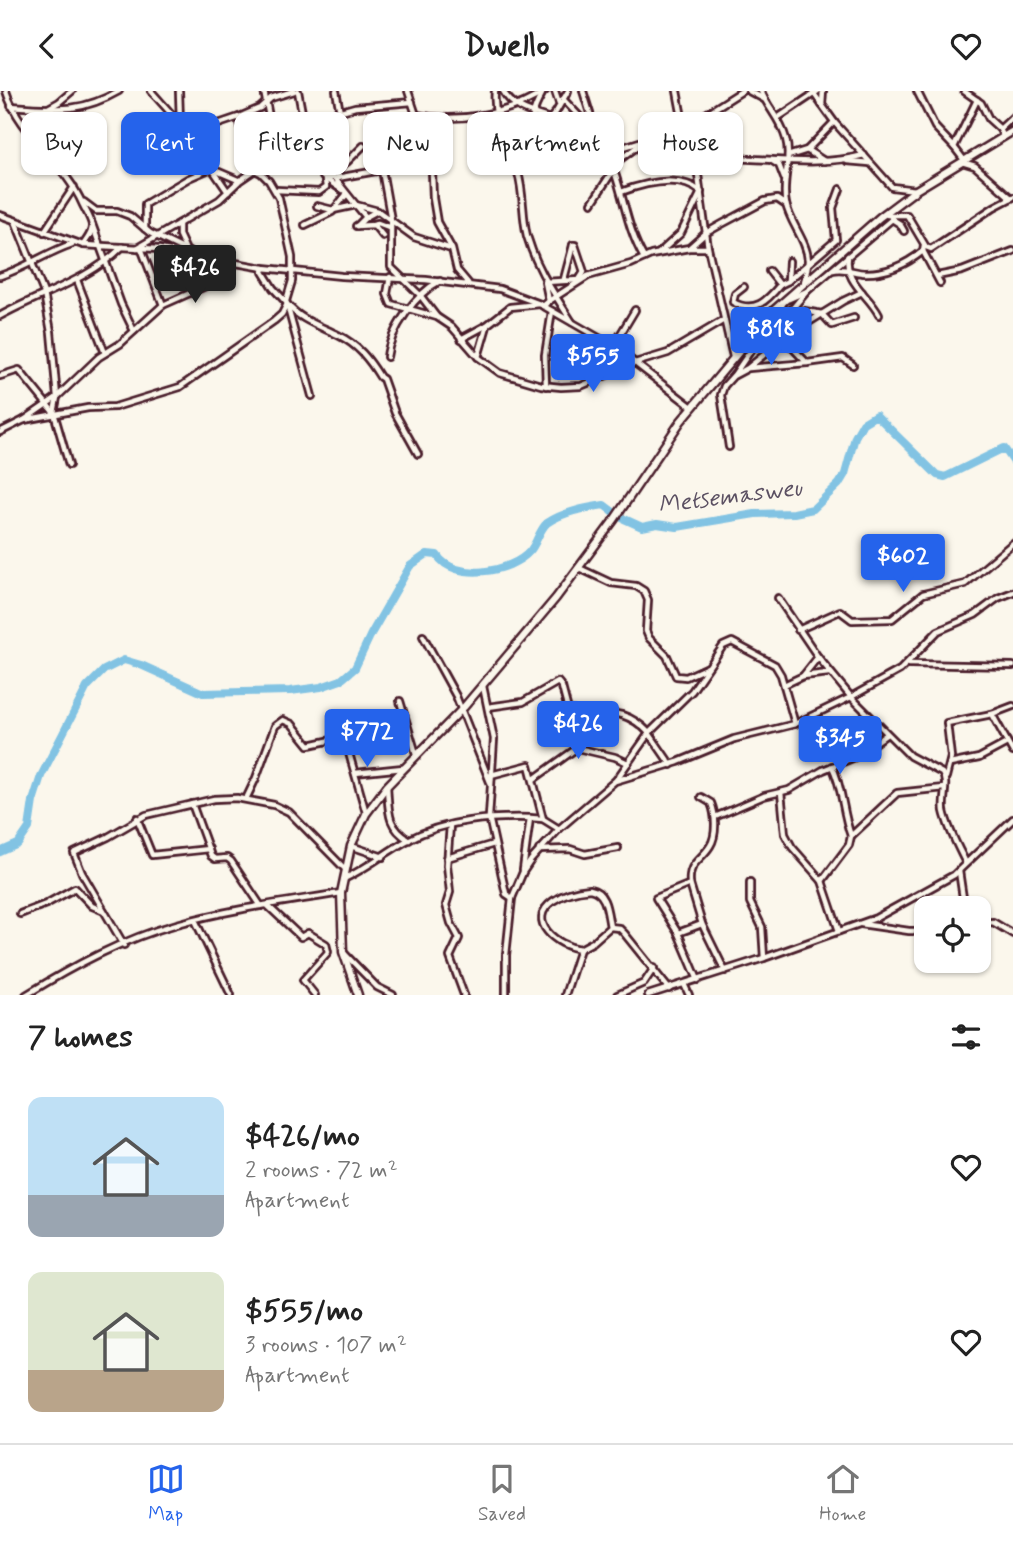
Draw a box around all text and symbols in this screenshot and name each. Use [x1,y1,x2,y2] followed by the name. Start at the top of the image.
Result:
[463,25,550,67] text: Dwello
[28,27,66,65] icon: back
[947,27,985,65] icon: heart
[21,112,107,175] chip: Buy
[121,112,220,175] chip: Rent
[234,112,349,175] chip: Filters
[363,112,453,175] chip: New
[467,112,624,175] chip: Apartment
[638,112,743,175] chip: House
[154,245,236,305] pin: $426
[170,253,220,283] text: $426
[730,307,812,367] pin: $818
[747,315,795,345] text: $818
[552,335,634,394] pin: $555
[567,342,619,372] text: $555
[656,473,805,521] water label: Metsemasweu
[862,535,944,594] pin: $602
[877,542,929,572] text: $602
[537,701,619,761] pin: $426
[326,709,408,769] pin: $772
[553,709,603,739] text: $426
[341,717,393,747] text: $772
[799,717,881,776] pin: $345
[815,724,865,754] text: $345
[914,896,991,973] map controls
[914,896,991,973] button: locate
[28,1018,133,1057] text: 7 homes
[947,1018,985,1056] icon: filters
[245,1117,360,1156] text: $426/mo
[84,1125,168,1209] icon: home
[947,1148,985,1186] icon: heart
[245,1156,398,1186] text: 2 rooms · 72 m²
[245,1186,350,1216] text: Apartment
[245,1292,363,1331] text: $555/mo
[84,1300,168,1384] icon: home
[947,1323,985,1361] icon: heart
[245,1331,407,1361] text: 3 rooms · 107 m²
[245,1361,350,1391] text: Apartment
[147,1460,185,1527] tab: Map
[478,1460,526,1527] tab: Saved
[819,1460,866,1527] tab: Home

